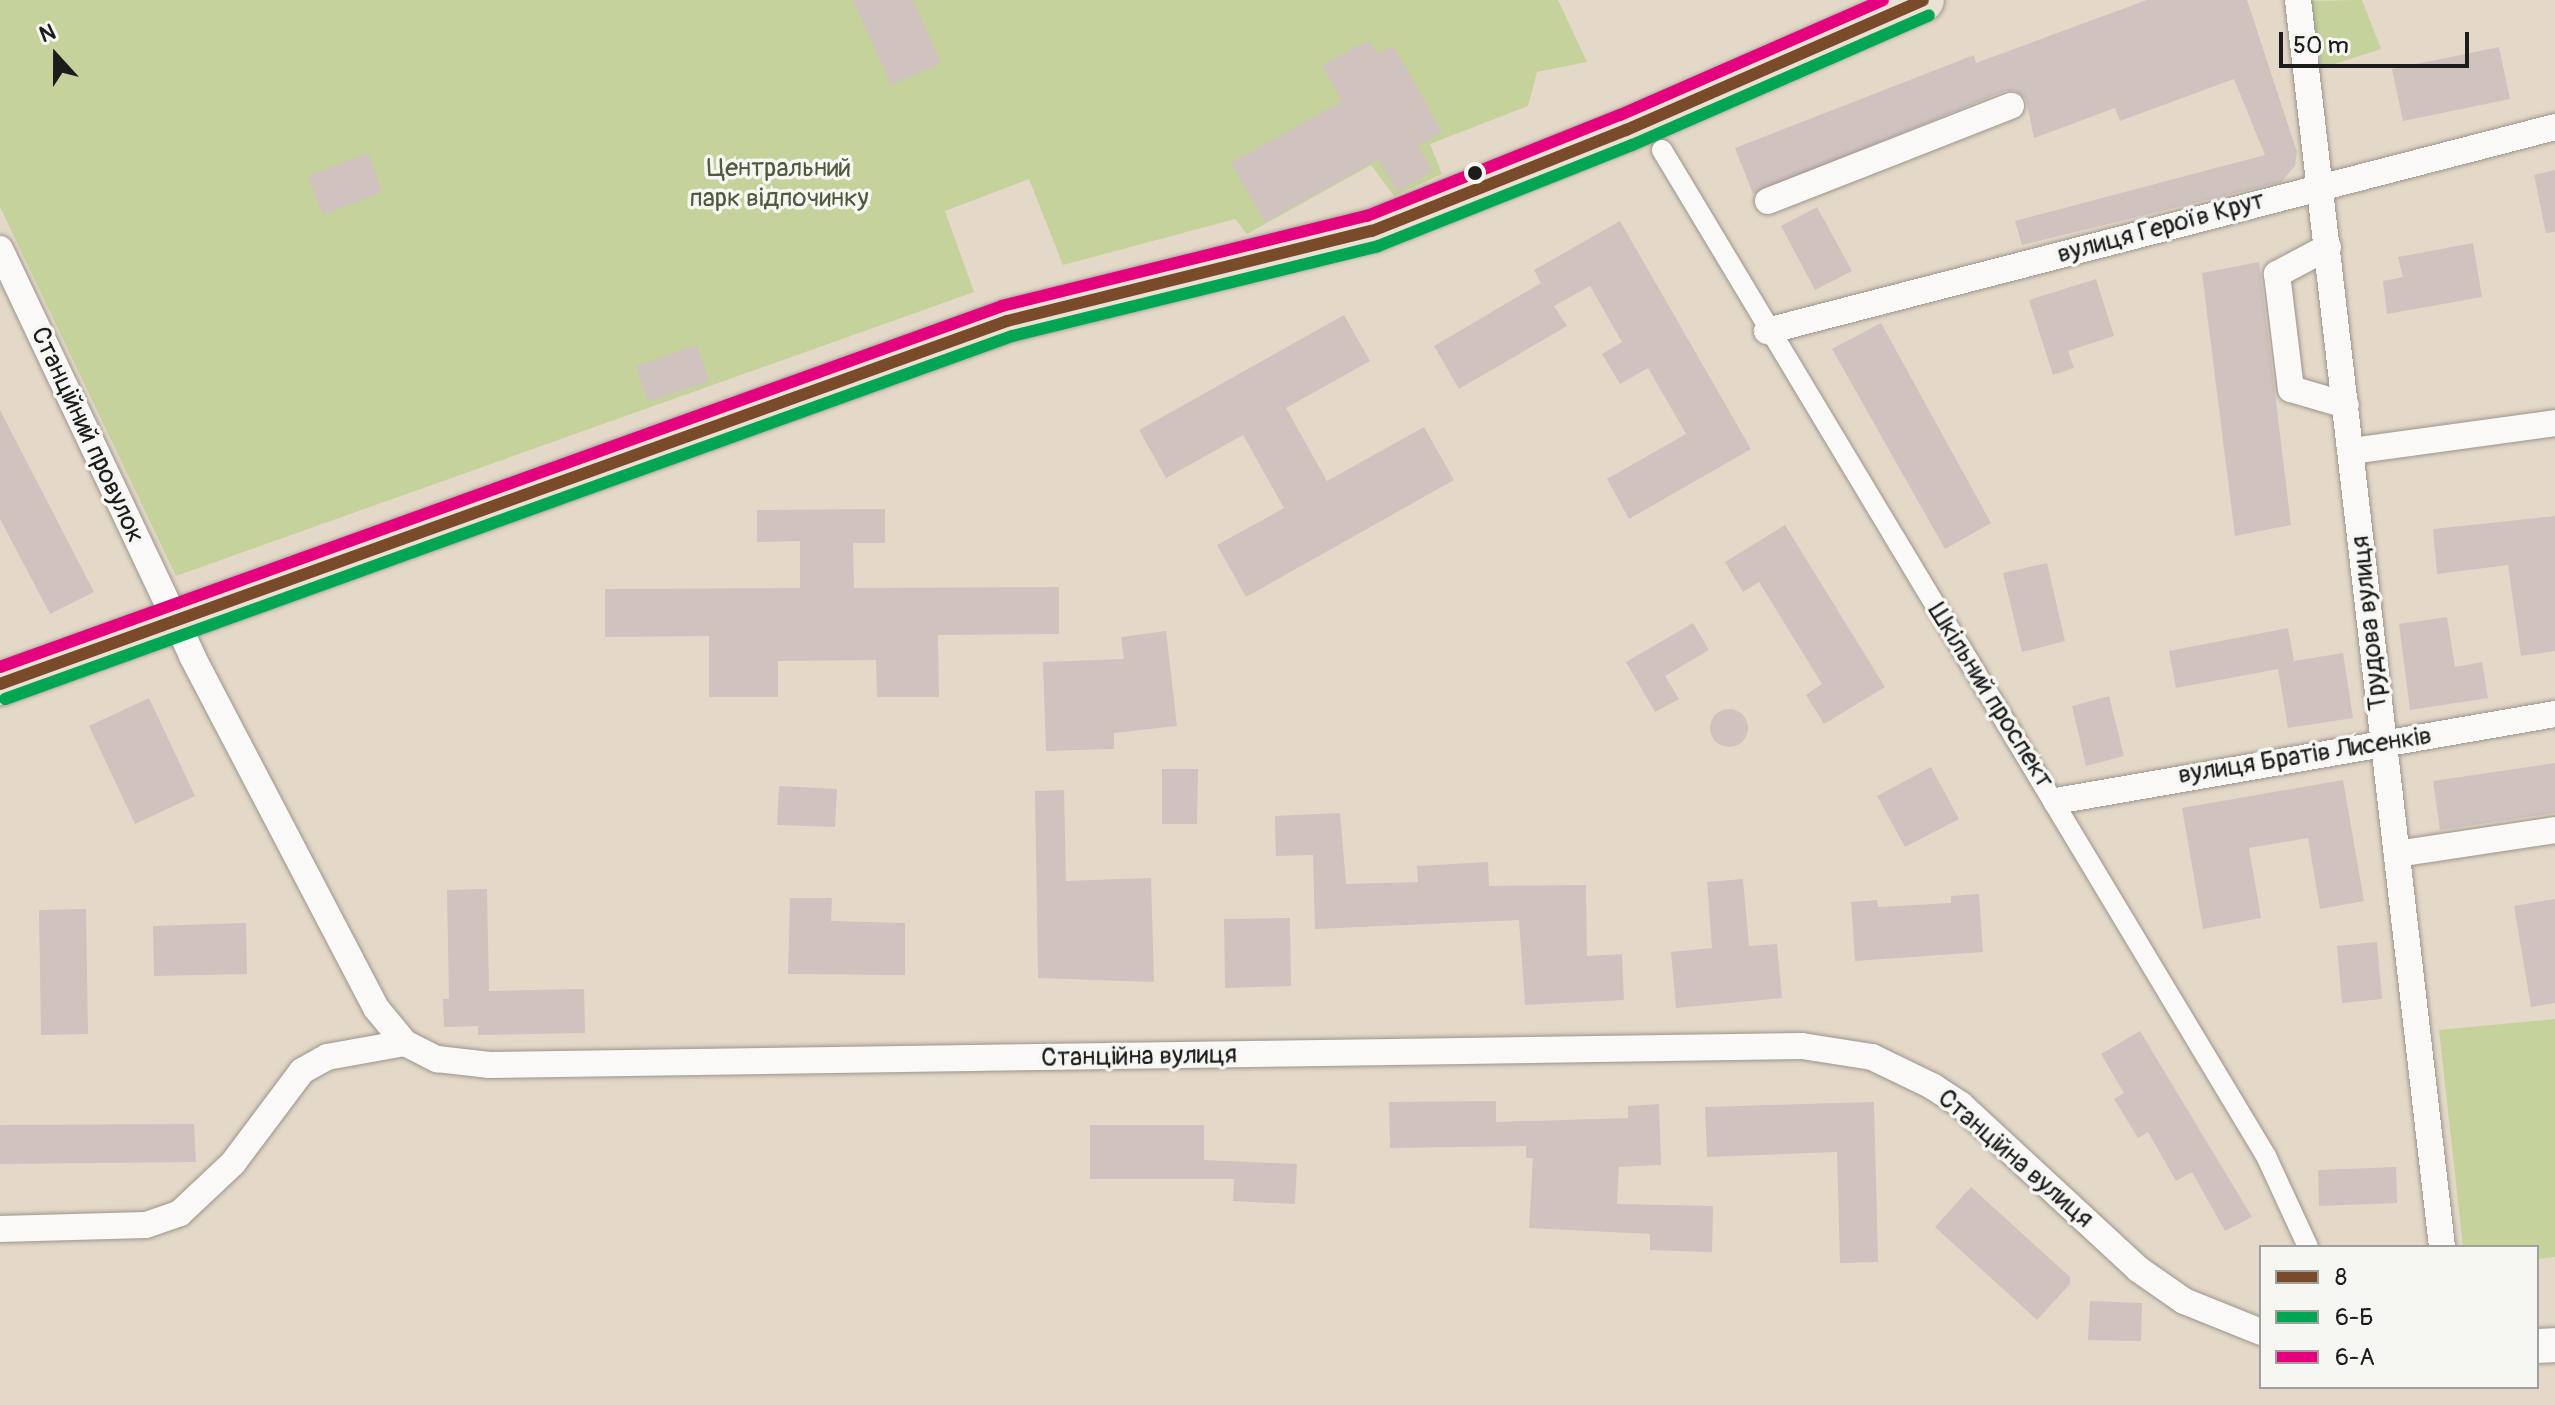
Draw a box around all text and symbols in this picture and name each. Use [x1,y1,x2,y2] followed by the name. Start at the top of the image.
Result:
[16,16,96,96] north arrow
[2283,16,2473,66] scale bar
[35,18,59,49] text: N
[2293,31,2349,60] text: 50 m
[689,153,869,214] park label: Центральний парк відпочинку
[1467,165,1483,181] unlabelled marker
[2054,185,2268,271] street label: вулиця Героїв Крут
[23,322,151,548] street label: Станційний провулок
[2345,534,2395,712] street label: Трудова вулиця
[1920,598,2060,794] street label: Шкільний проспект
[2176,721,2434,791] street label: вулиця Братів Лисенків
[1041,1040,1237,1074] street label: Станційна вулиця
[1931,1083,2099,1235] street label: Станційна вулиця
[2259,1245,2539,1389] legend
[2335,1263,2347,1292] text: 8
[2335,1303,2374,1332] text: 6-Б
[2335,1343,2375,1372] text: 6-А

